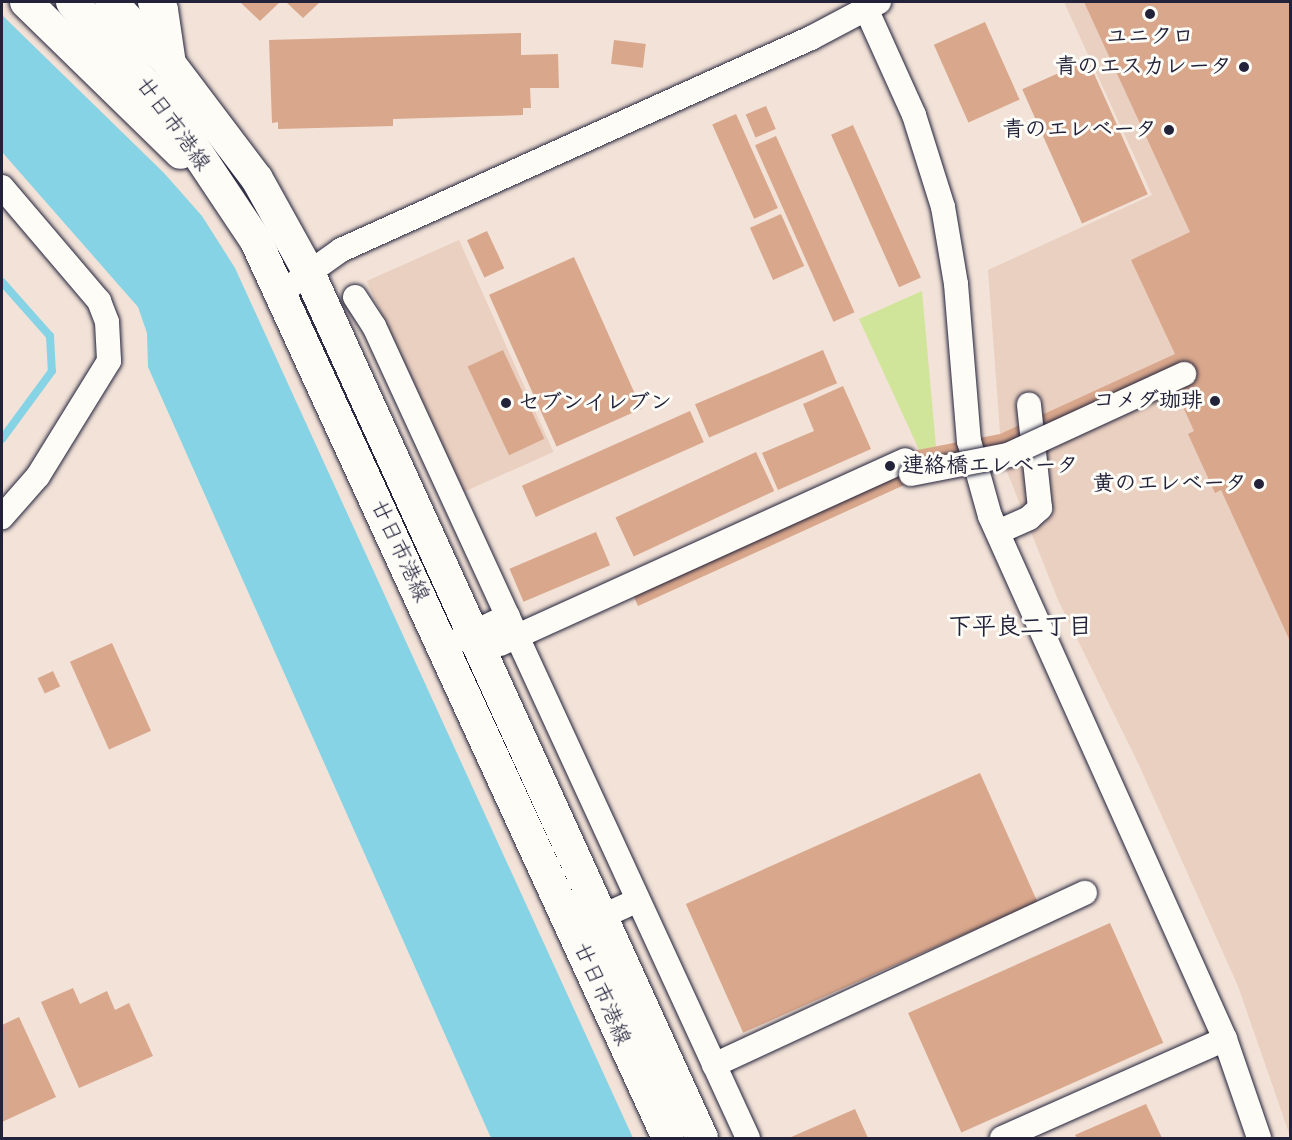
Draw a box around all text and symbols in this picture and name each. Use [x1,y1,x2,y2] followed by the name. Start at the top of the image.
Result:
[1143,7,1157,21] marker: ユニクロ
[1106,24,1194,50] place label: ユニクロ
[1055,54,1232,80] place label: 青のエスカレータ
[1237,60,1251,74] marker: 青のエスカレータ
[130,72,216,176] street label: 廿日市港線
[1003,117,1157,143] place label: 青のエレベータ
[1162,123,1176,137] marker: 青のエレベータ
[1093,388,1203,414] place label: コメダ珈琲
[518,390,672,416] place label: セブンイレブン
[1208,394,1222,408] marker: コメダ珈琲
[499,396,513,410] marker: セブンイレブン
[902,453,1078,479] place label: 連絡橋エレベータ
[883,459,897,473] marker: 連絡橋エレベータ
[1093,471,1247,497] place label: 黄のエレベータ
[1252,477,1266,491] marker: 黄のエレベータ
[365,496,435,606] street label: 廿日市港線
[948,614,1092,642] district label: 下平良二丁目
[568,938,636,1050] street label: 廿日市港線

